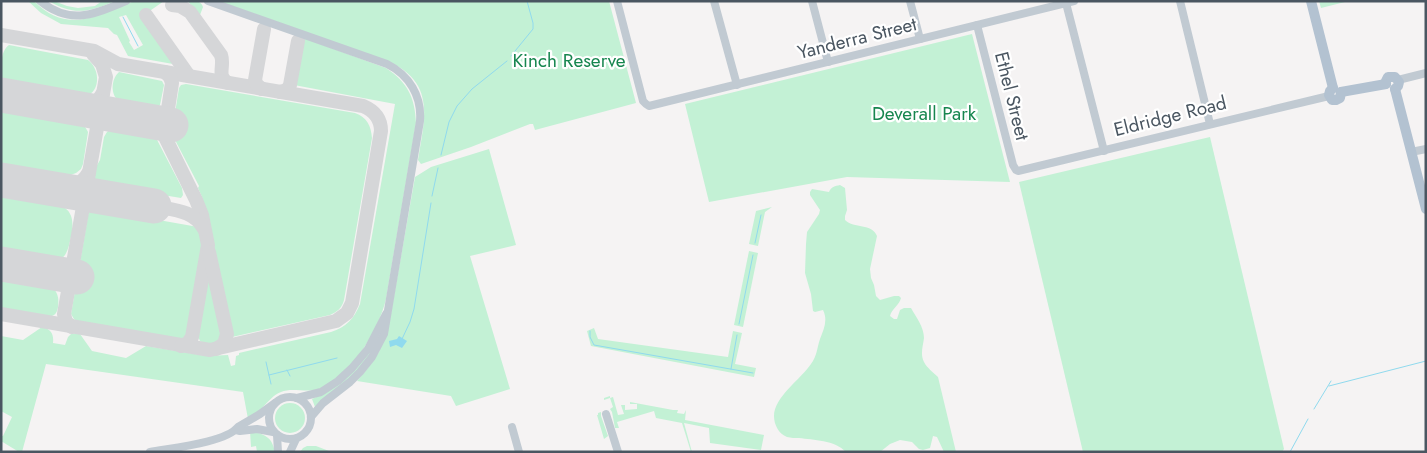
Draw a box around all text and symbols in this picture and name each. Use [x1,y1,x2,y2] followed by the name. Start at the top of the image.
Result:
[795,10,920,66] street label: Yanderra Street
[512,47,626,74] park label: Kinch Reserve
[988,49,1036,143] street label: Ethel Street
[1111,89,1229,143] street label: Eldridge Road
[872,100,977,127] park label: Deverall Park

